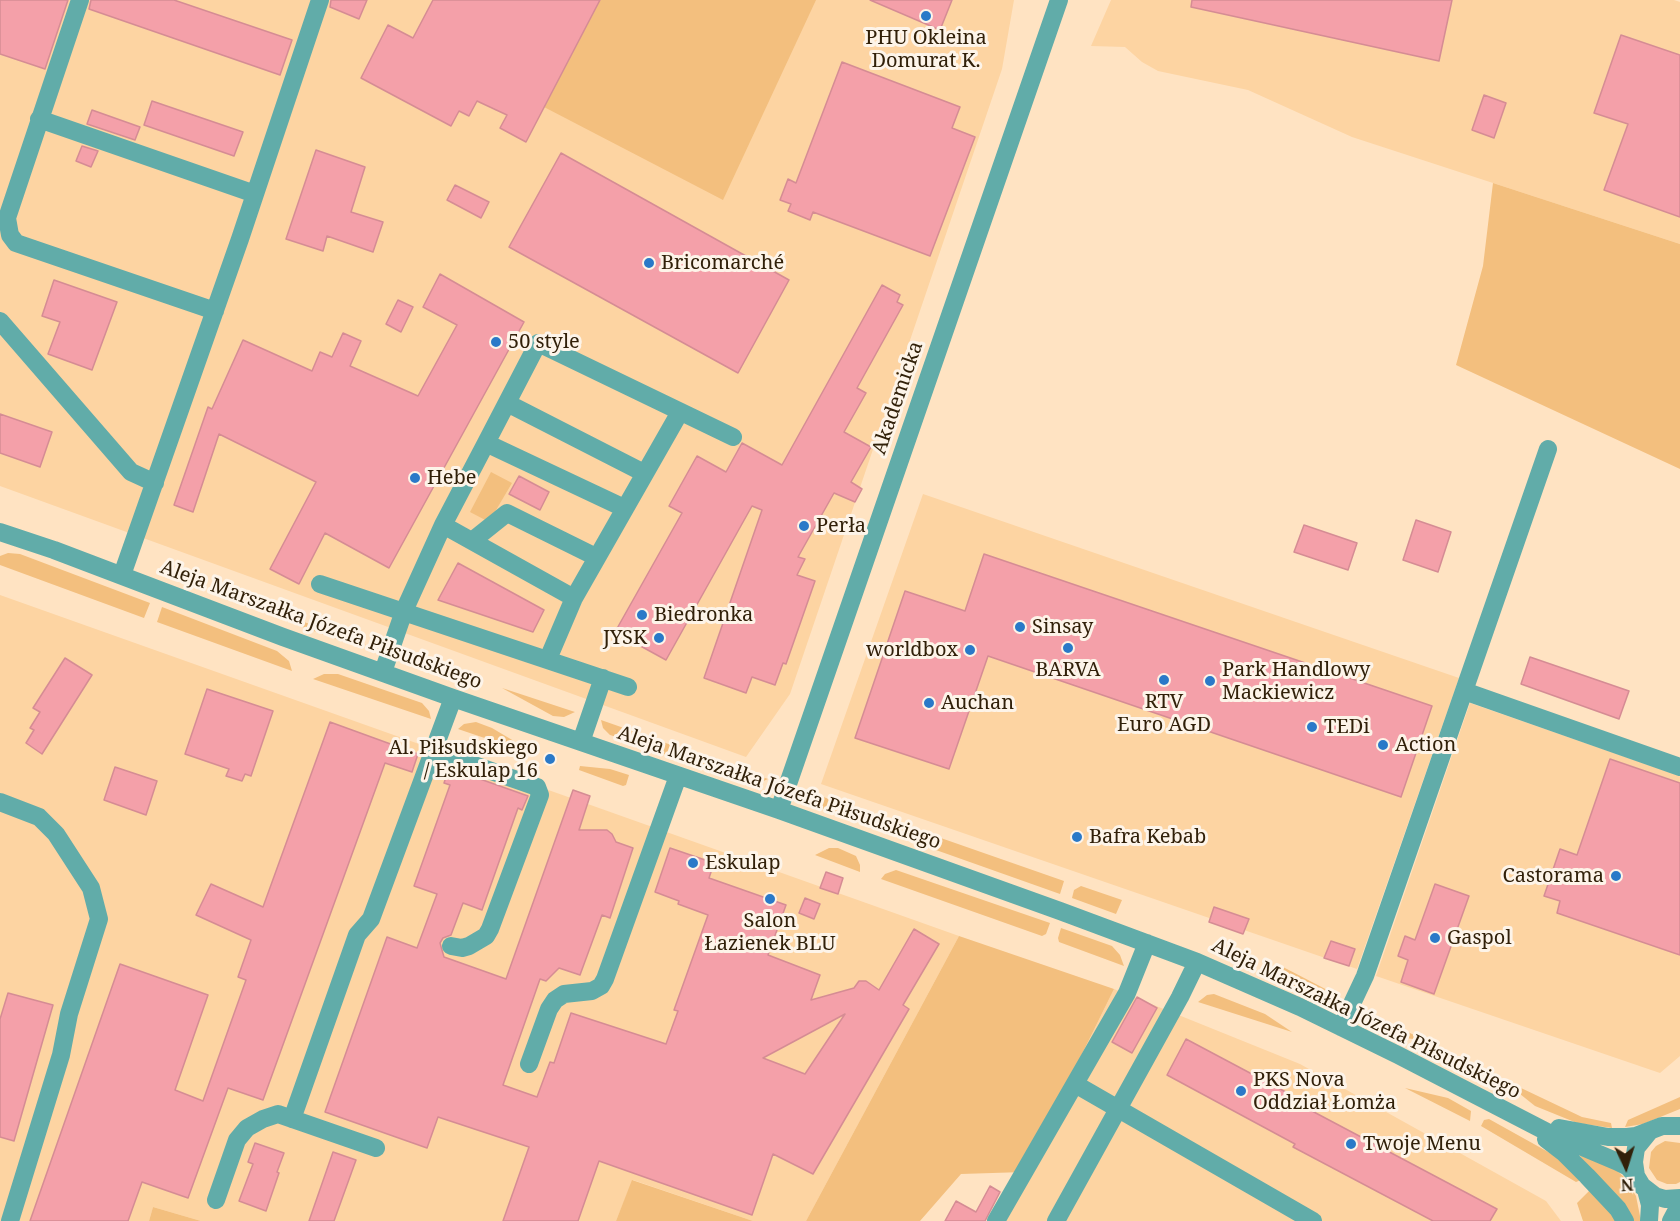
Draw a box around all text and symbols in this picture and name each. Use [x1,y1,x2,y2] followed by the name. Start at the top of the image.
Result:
[919,9,933,23] marker: PHU Okleina Domurat K.
[865,26,987,73] place label: PHU Okleina Domurat K.
[661,251,784,275] place label: Bricomarché
[642,256,656,270] marker: Bricomarché
[508,330,580,354] place label: 50 style
[489,335,503,349] marker: 50 style
[867,338,929,458] street label: Akademicka
[427,466,477,490] place label: Hebe
[408,471,422,485] marker: Hebe
[816,514,866,538] place label: Perła
[797,519,811,533] marker: Perła
[157,555,485,695] street label: Aleja Marszałka Józefa Piłsudskiego
[654,603,753,627] place label: Biedronka
[635,608,649,622] marker: Biedronka
[1032,615,1093,639] place label: Sinsay
[1013,620,1027,634] marker: Sinsay
[603,626,647,650] place label: JYSK
[652,631,666,645] marker: JYSK
[866,638,958,662] place label: worldbox
[1061,641,1075,655] marker: BARVA
[963,643,977,657] marker: worldbox
[1035,658,1101,682] place label: BARVA
[1222,658,1370,705] place label: Park Handlowy Mackiewicz
[1157,673,1171,687] marker: RTV Euro AGD
[1203,674,1217,688] marker: Park Handlowy Mackiewicz
[1117,690,1211,737] place label: RTV Euro AGD
[941,691,1014,715] place label: Auchan
[922,696,936,710] marker: Auchan
[1324,715,1370,739] place label: TEDi
[1305,720,1319,734] marker: TEDi
[614,721,944,855] street label: Aleja Marszałka Józefa Piłsudskiego
[1395,733,1456,757] place label: Action
[388,736,538,783] place label: Al. Piłsudskiego / Eskulap 16
[1376,738,1390,752] marker: Action
[543,752,557,766] marker: Al. Piłsudskiego / Eskulap 16
[1089,825,1206,849] place label: Bafra Kebab
[1070,830,1084,844] marker: Bafra Kebab
[705,851,781,875] place label: Eskulap
[686,856,700,870] marker: Eskulap
[1502,864,1604,888] place label: Castorama
[1609,869,1623,883] marker: Castorama
[763,892,777,906] marker: Salon Łazienek BLU
[704,909,836,956] place label: Salon Łazienek BLU
[1447,926,1512,950] place label: Gaspol
[1428,931,1442,945] marker: Gaspol
[1208,934,1524,1104] street label: Aleja Marszałka Józefa Piłsudskiego
[1253,1068,1396,1115] place label: PKS Nova Oddział Łomża
[1234,1084,1248,1098] marker: PKS Nova Oddział Łomża
[1363,1132,1481,1156] place label: Twoje Menu
[1344,1137,1358,1151] marker: Twoje Menu
[1596,1137,1656,1197] north arrow
[1620,1174,1634,1196] text: N

